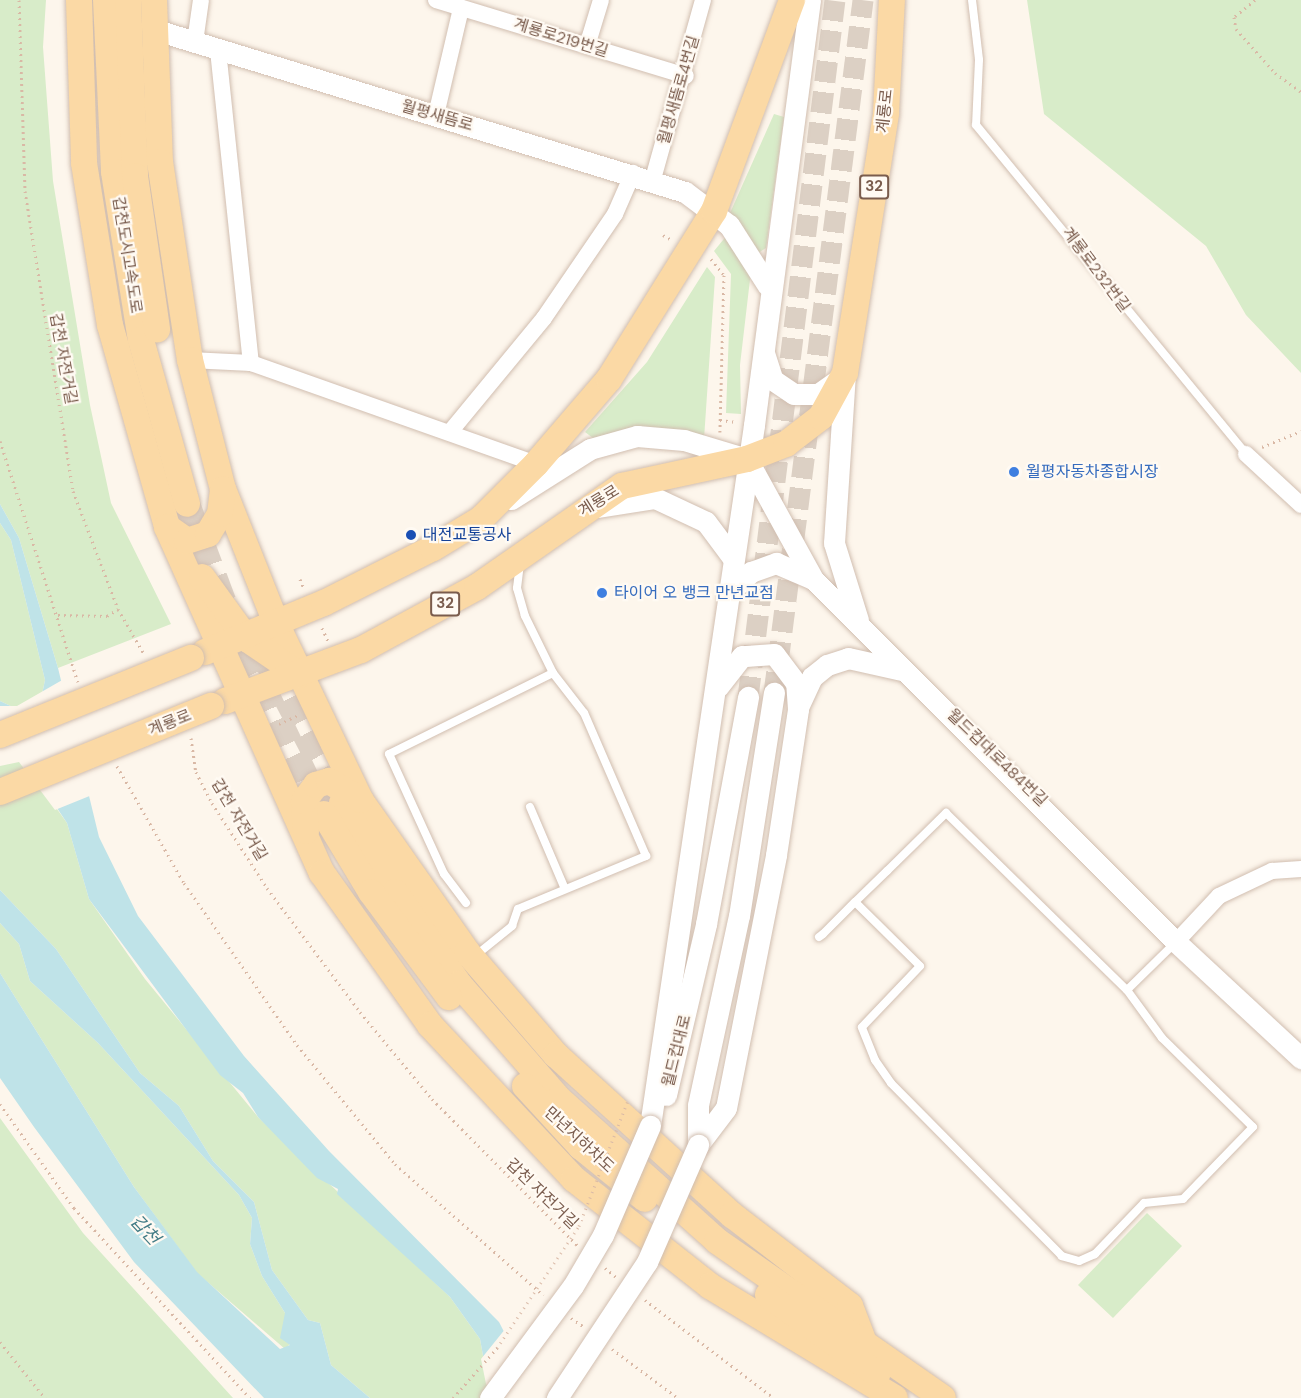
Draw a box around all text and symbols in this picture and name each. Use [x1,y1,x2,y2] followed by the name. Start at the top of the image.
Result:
[511,15,611,61] street label: 계룡로219번길
[654,33,704,147] street label: 월평새뜸로4번길
[873,88,897,134] street label: 계룡로
[399,97,475,135] street label: 월평새뜸로
[859,175,889,199] road number: 32
[108,195,146,315] street label: 갑천도시고속도로
[1058,224,1134,316] street label: 계룡로232번길
[46,312,80,406] street label: 갑천 자전거길
[1026,462,1158,482] place label: 월평자동차종합시장
[1007,465,1021,479] marker: 월평자동차종합시장
[575,481,623,521] street label: 계룡로
[423,525,511,545] place label: 대전교통공사
[404,528,418,542] marker: 대전교통공사
[614,583,774,603] place label: 타이어 오 뱅크 만년교점
[595,586,609,600] marker: 타이어 오 뱅크 만년교점
[430,592,460,616] road number: 32
[943,705,1051,811] street label: 월드컵대로484번길
[146,706,194,740] street label: 계룡로
[207,775,271,865] street label: 갑천 자전거길
[659,1013,695,1089] street label: 월드컵대로
[540,1103,618,1177] street label: 만년지하차도
[502,1155,582,1233] street label: 갑천 자전거길
[126,1211,164,1249] water label: 갑천

